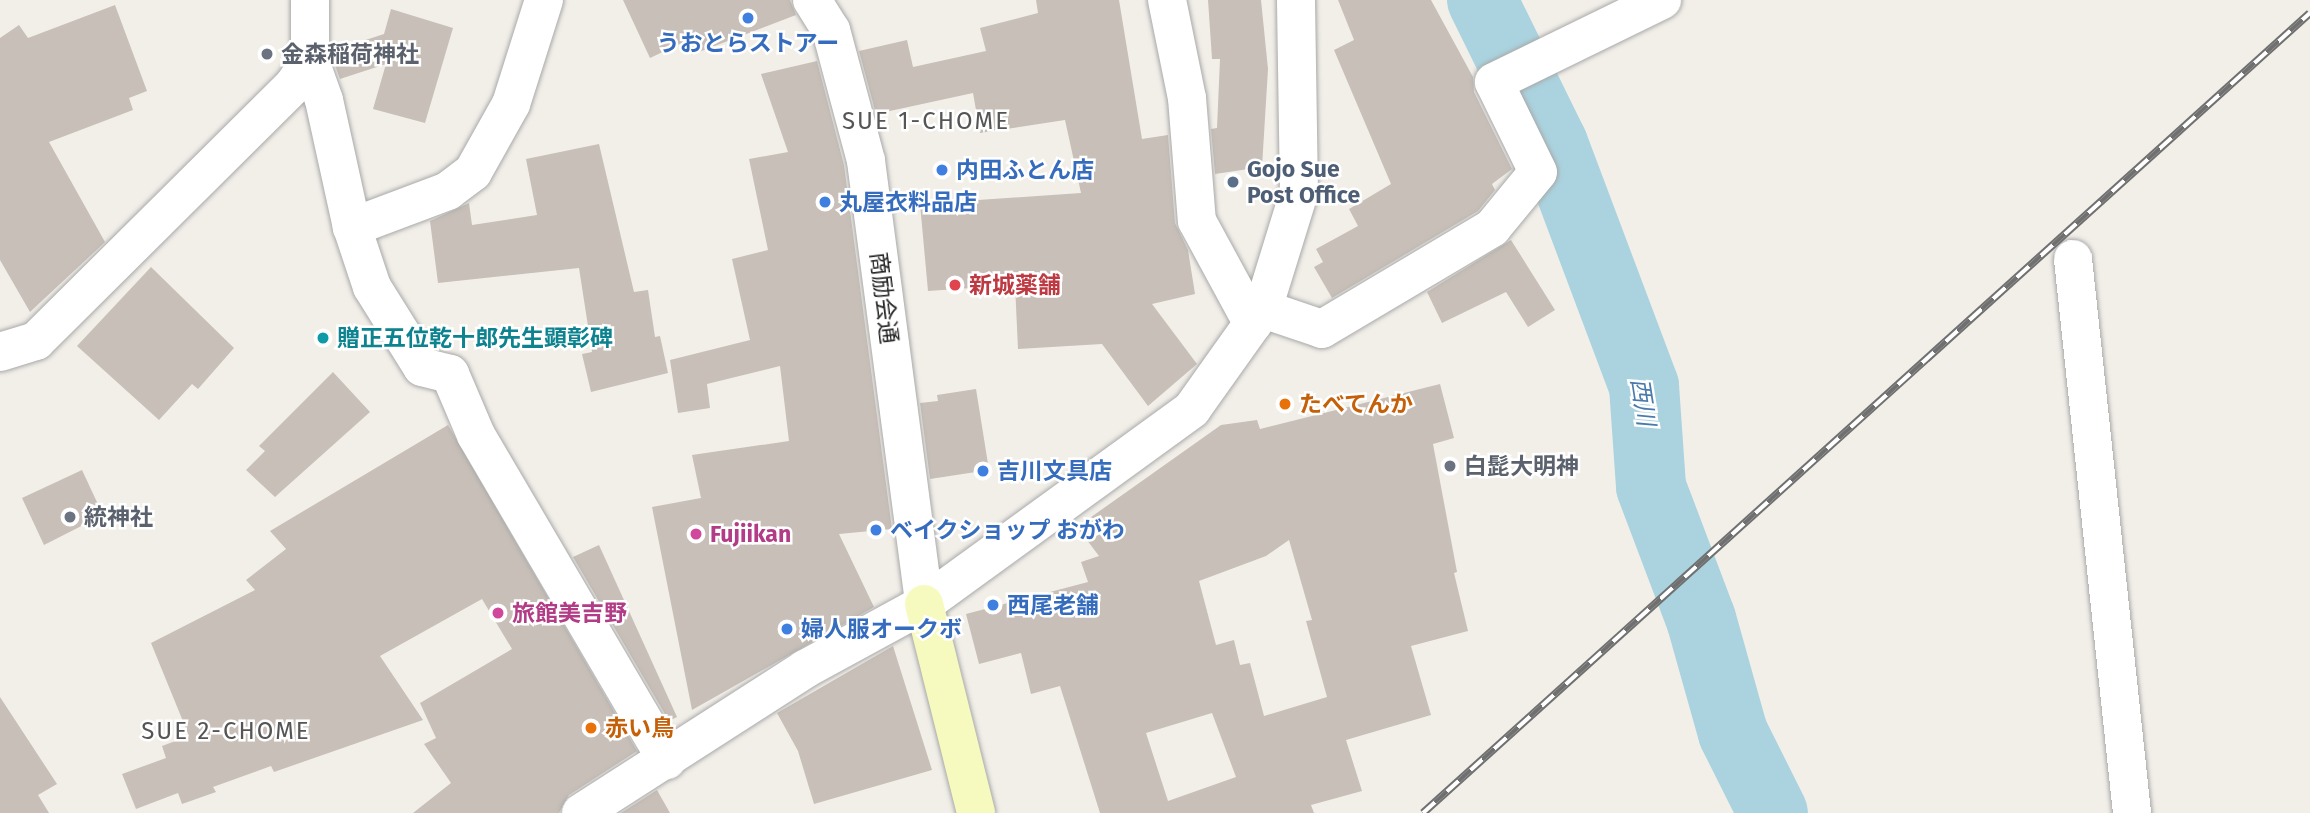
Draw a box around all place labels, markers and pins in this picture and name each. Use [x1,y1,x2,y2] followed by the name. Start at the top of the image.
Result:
[740,10,756,26] marker: うおとらストアー
[657,29,839,57] place label: うおとらストアー
[281,40,419,68] place label: 金森稲荷神社
[259,46,275,62] marker: 金森稲荷神社
[1247,155,1360,209] place label: Gojo Sue Post Office
[956,156,1094,184] place label: 内田ふとん店
[934,162,950,178] marker: 内田ふとん店
[1225,174,1241,190] marker: Gojo Sue Post Office
[839,188,977,216] place label: 丸屋衣料品店
[817,194,833,210] marker: 丸屋衣料品店
[969,271,1061,299] place label: 新城薬舗
[947,277,963,293] marker: 新城薬舗
[337,324,613,352] place label: 贈正五位乾十郎先生顕彰碑
[315,330,331,346] marker: 贈正五位乾十郎先生顕彰碑
[1299,390,1414,418] place label: たべてんか
[1277,396,1293,412] marker: たべてんか
[1464,452,1579,480] place label: 白髭大明神
[997,457,1112,485] place label: 吉川文具店
[1442,458,1458,474] marker: 白髭大明神
[975,463,991,479] marker: 吉川文具店
[84,503,153,531] place label: 統神社
[62,509,78,525] marker: 統神社
[890,516,1125,544] place label: ベイクショップ おがわ
[710,520,791,548] place label: Fujiikan
[868,522,884,538] marker: ベイクショップ おがわ
[688,526,704,542] marker: Fujiikan
[1007,591,1099,619] place label: 西尾老舗
[985,597,1001,613] marker: 西尾老舗
[512,599,627,627] place label: 旅館美吉野
[490,605,506,621] marker: 旅館美吉野
[801,615,962,643] place label: 婦人服オークボ
[779,621,795,637] marker: 婦人服オークボ
[605,714,674,742] place label: 赤い鳥
[583,720,599,736] marker: 赤い鳥

